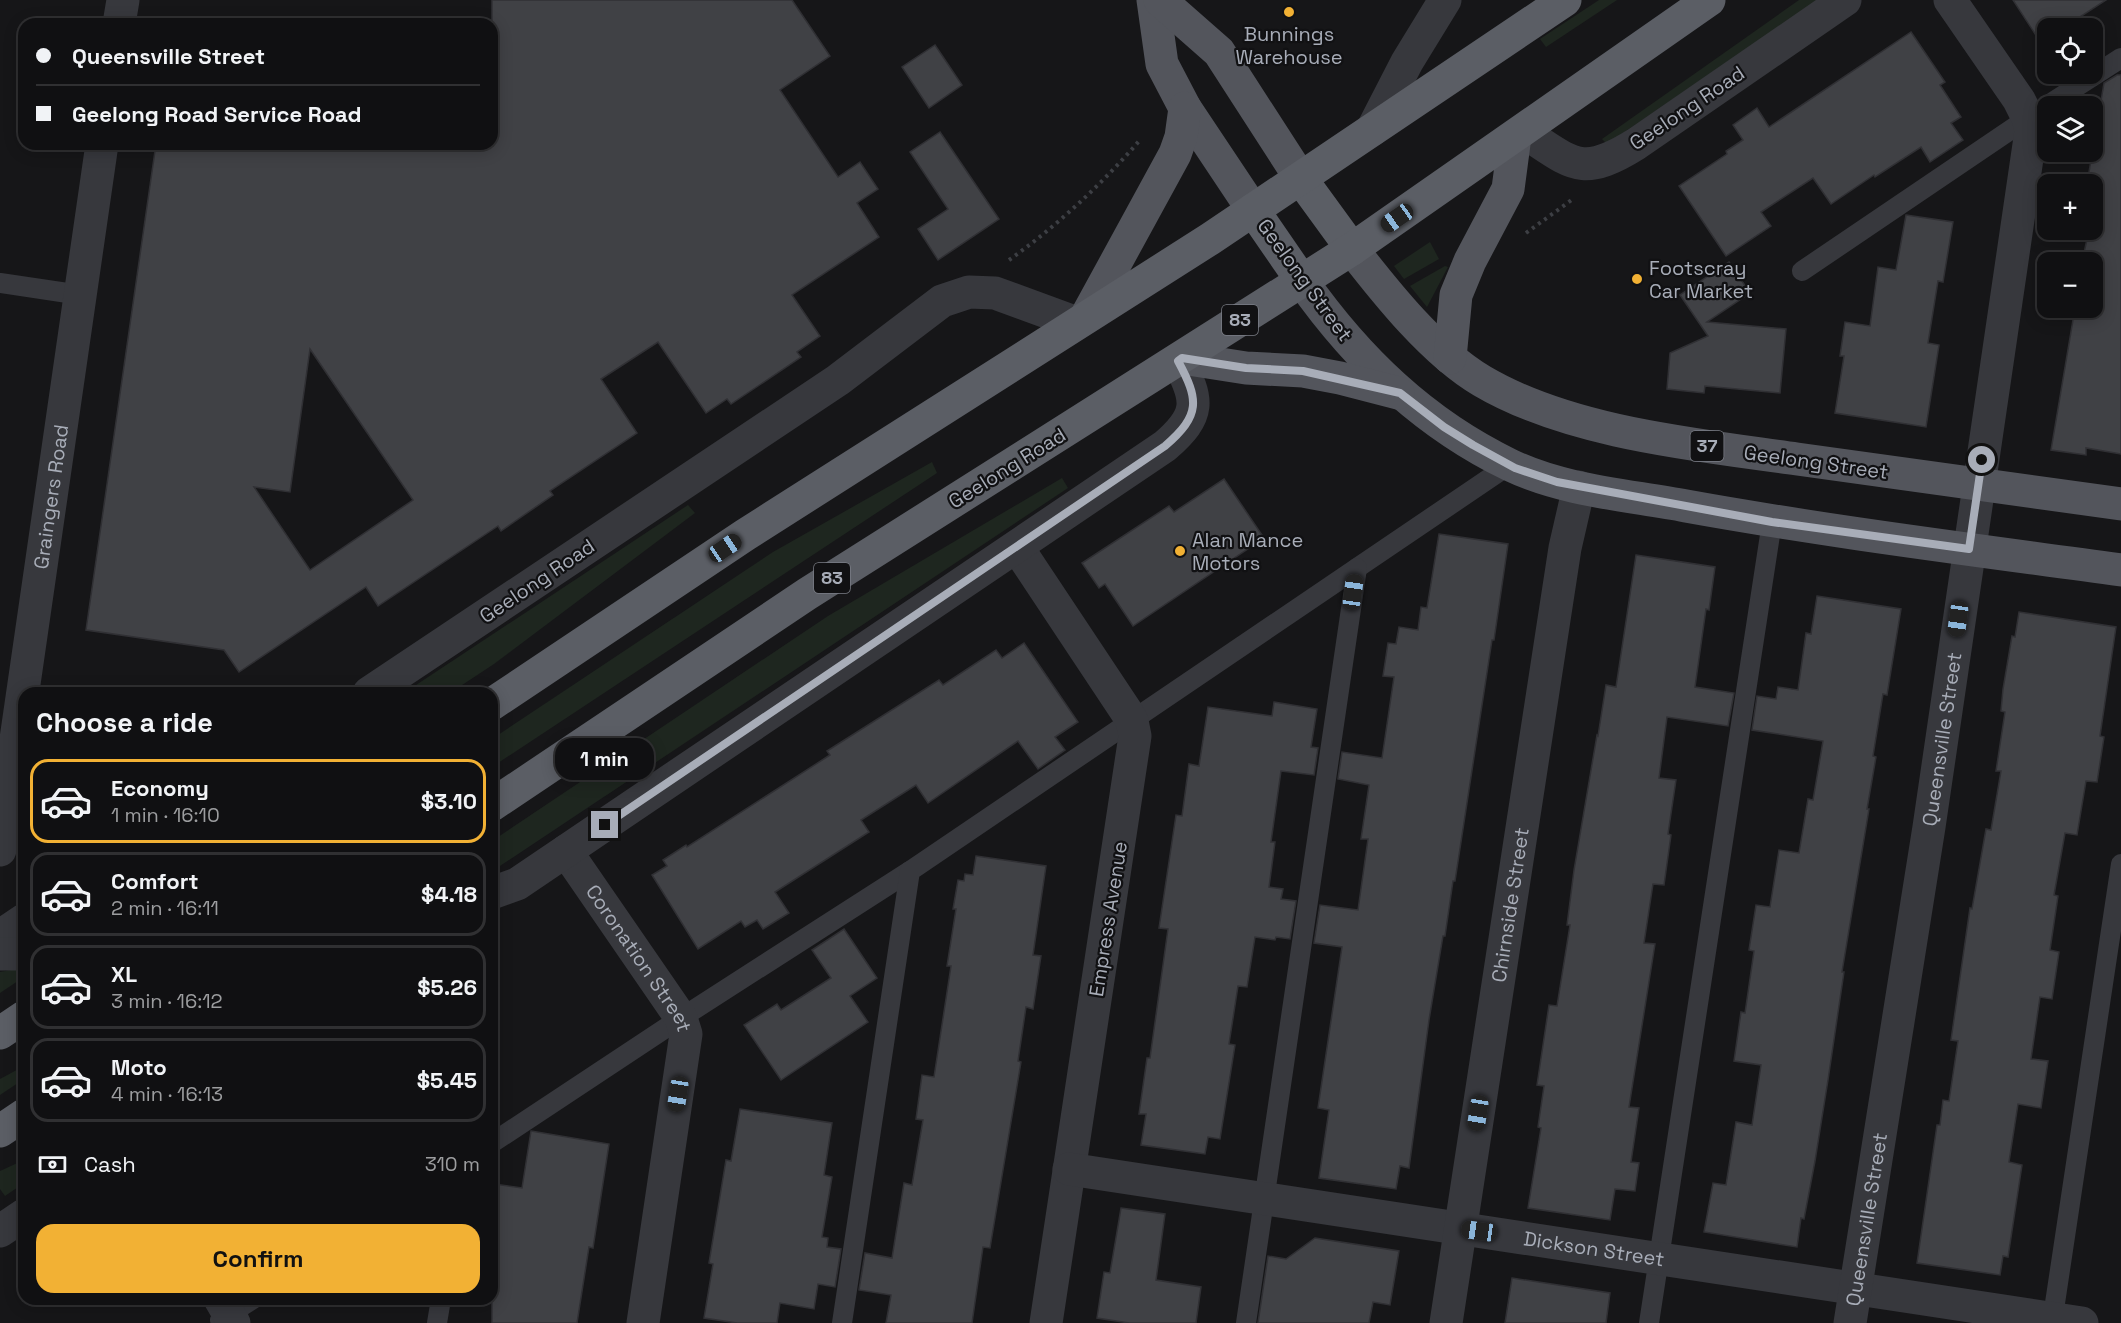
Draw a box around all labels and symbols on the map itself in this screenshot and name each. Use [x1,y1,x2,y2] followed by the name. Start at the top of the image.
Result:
[1282,5,1296,19] marker: Bunnings Warehouse
[1235,21,1343,70] place label: Bunnings Warehouse
[1624,60,1750,156] street label: Geelong Road
[1377,200,1417,236] car
[1252,214,1358,346] street label: Geelong Street
[1649,255,1753,304] place label: Footscray Car Market
[1630,272,1644,286] marker: Footscray Car Market
[1222,305,1258,335] road number: 83
[944,422,1070,514] street label: Geelong Road
[28,423,74,571] street label: Graingers Road
[1690,431,1724,461] road number: 37
[1742,439,1890,485] street label: Geelong Street
[1968,446,1995,473] route start
[1192,527,1303,576] place label: Alan Mance Motors
[705,530,745,566] car
[474,533,600,629] street label: Geelong Road
[1173,544,1187,558] marker: Alan Mance Motors
[814,563,850,593] road number: 83
[1342,573,1364,611] car
[1947,600,1969,638] car
[1916,651,1967,828] street label: Queensville Street
[556,738,654,780] callout: 1 min
[591,811,618,838] route end
[1485,826,1535,984] street label: Chirnside Street
[1083,839,1133,999] street label: Empress Avenue
[580,879,698,1035] street label: Coronation Street
[666,1075,690,1113] car
[1466,1094,1490,1132] car
[1840,1131,1893,1308] street label: Queensville Street
[1460,1220,1498,1242] car
[1522,1225,1666,1272] street label: Dickson Street

